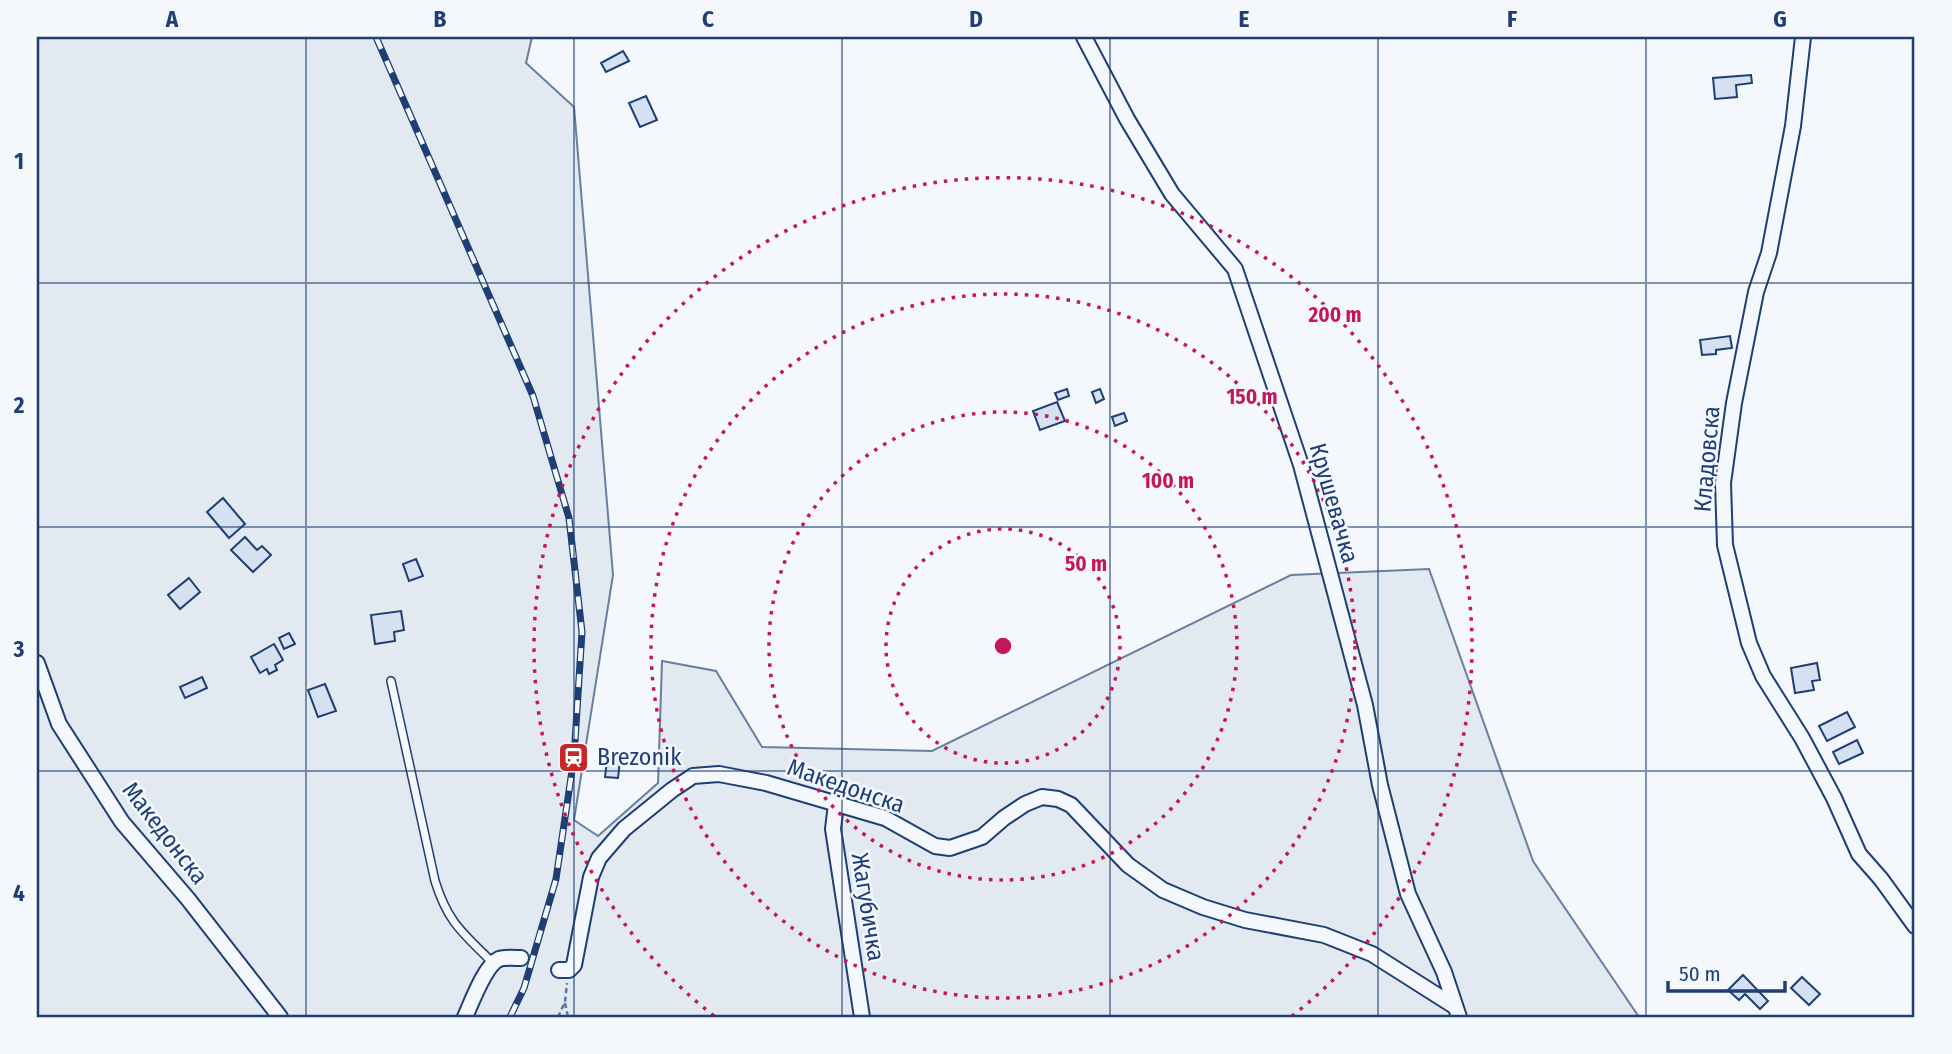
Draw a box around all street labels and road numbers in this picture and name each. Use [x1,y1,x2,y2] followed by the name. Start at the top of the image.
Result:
[1688,405,1726,513] street label: Кладовска
[1304,440,1364,566] street label: Крушевачка
[784,753,908,819] street label: Македонска
[116,776,214,890] street label: Македонска
[846,851,890,963] street label: Жагубичка

